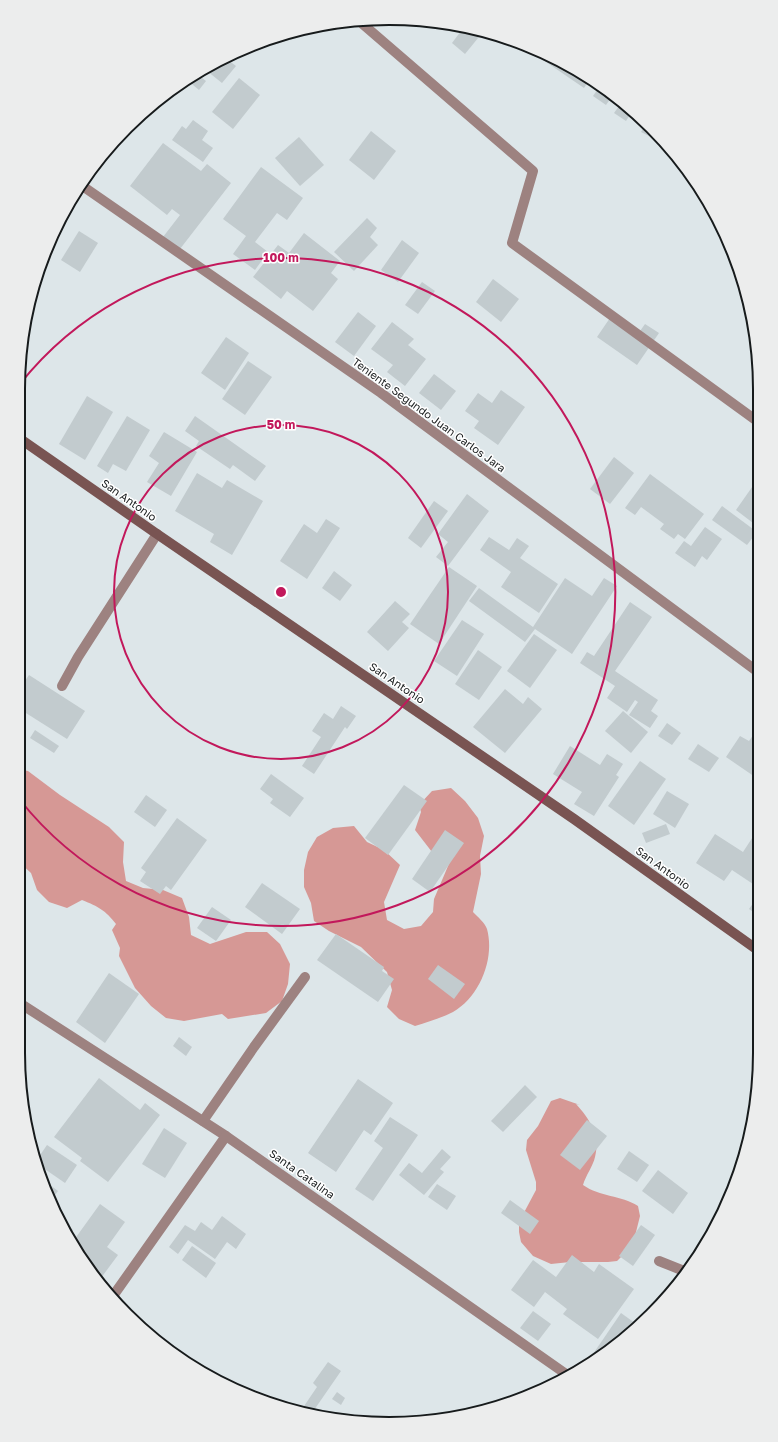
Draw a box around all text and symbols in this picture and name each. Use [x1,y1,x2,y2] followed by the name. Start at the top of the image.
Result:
[263,250,299,265] text: 100 m
[350,355,508,475] street label: Teniente Segundo Juan Carlos Jara
[267,417,295,432] text: 50 m
[99,476,160,524] street label: San Antonio
[274,585,288,599] centre of rings
[367,659,428,706] street label: San Antonio
[634,843,693,892] street label: San Antonio
[267,1146,338,1201] street label: Santa Catalina

